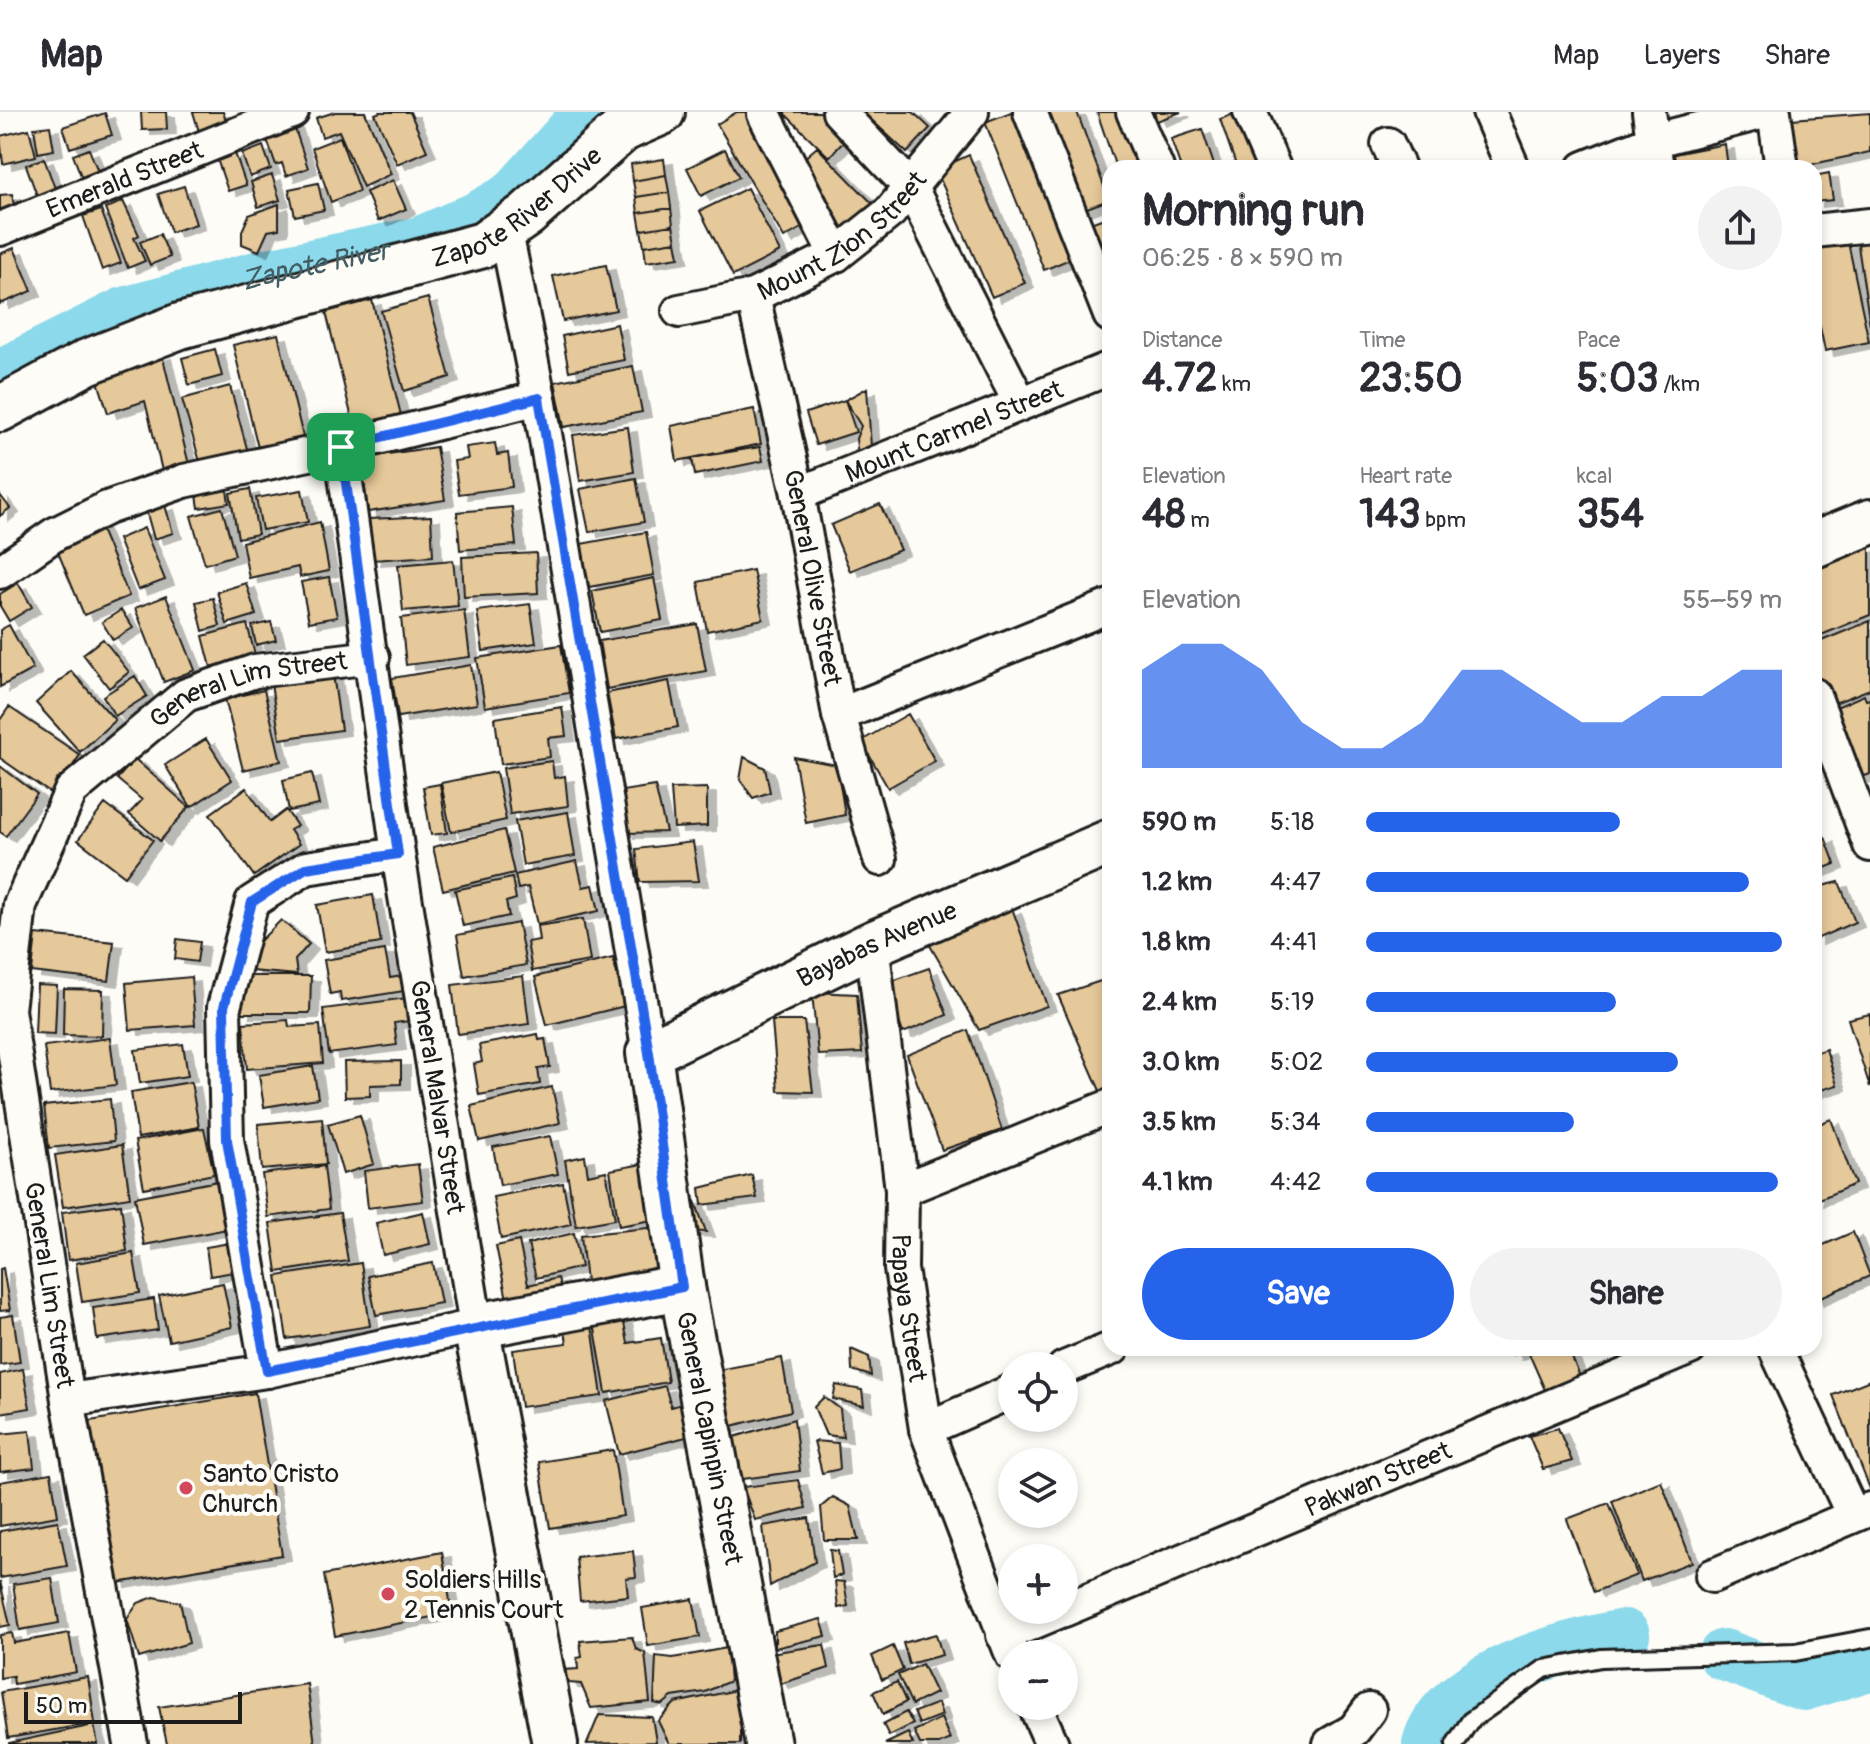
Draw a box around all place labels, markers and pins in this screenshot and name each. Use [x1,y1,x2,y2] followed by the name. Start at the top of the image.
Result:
[307,413,375,481] pin
[202,1458,339,1520] place label: Santo Cristo Church
[177,1479,195,1497] marker: Santo Cristo Church
[404,1564,564,1626] place label: Soldiers Hills 2 Tennis Court
[379,1585,397,1603] marker: Soldiers Hills 2 Tennis Court

